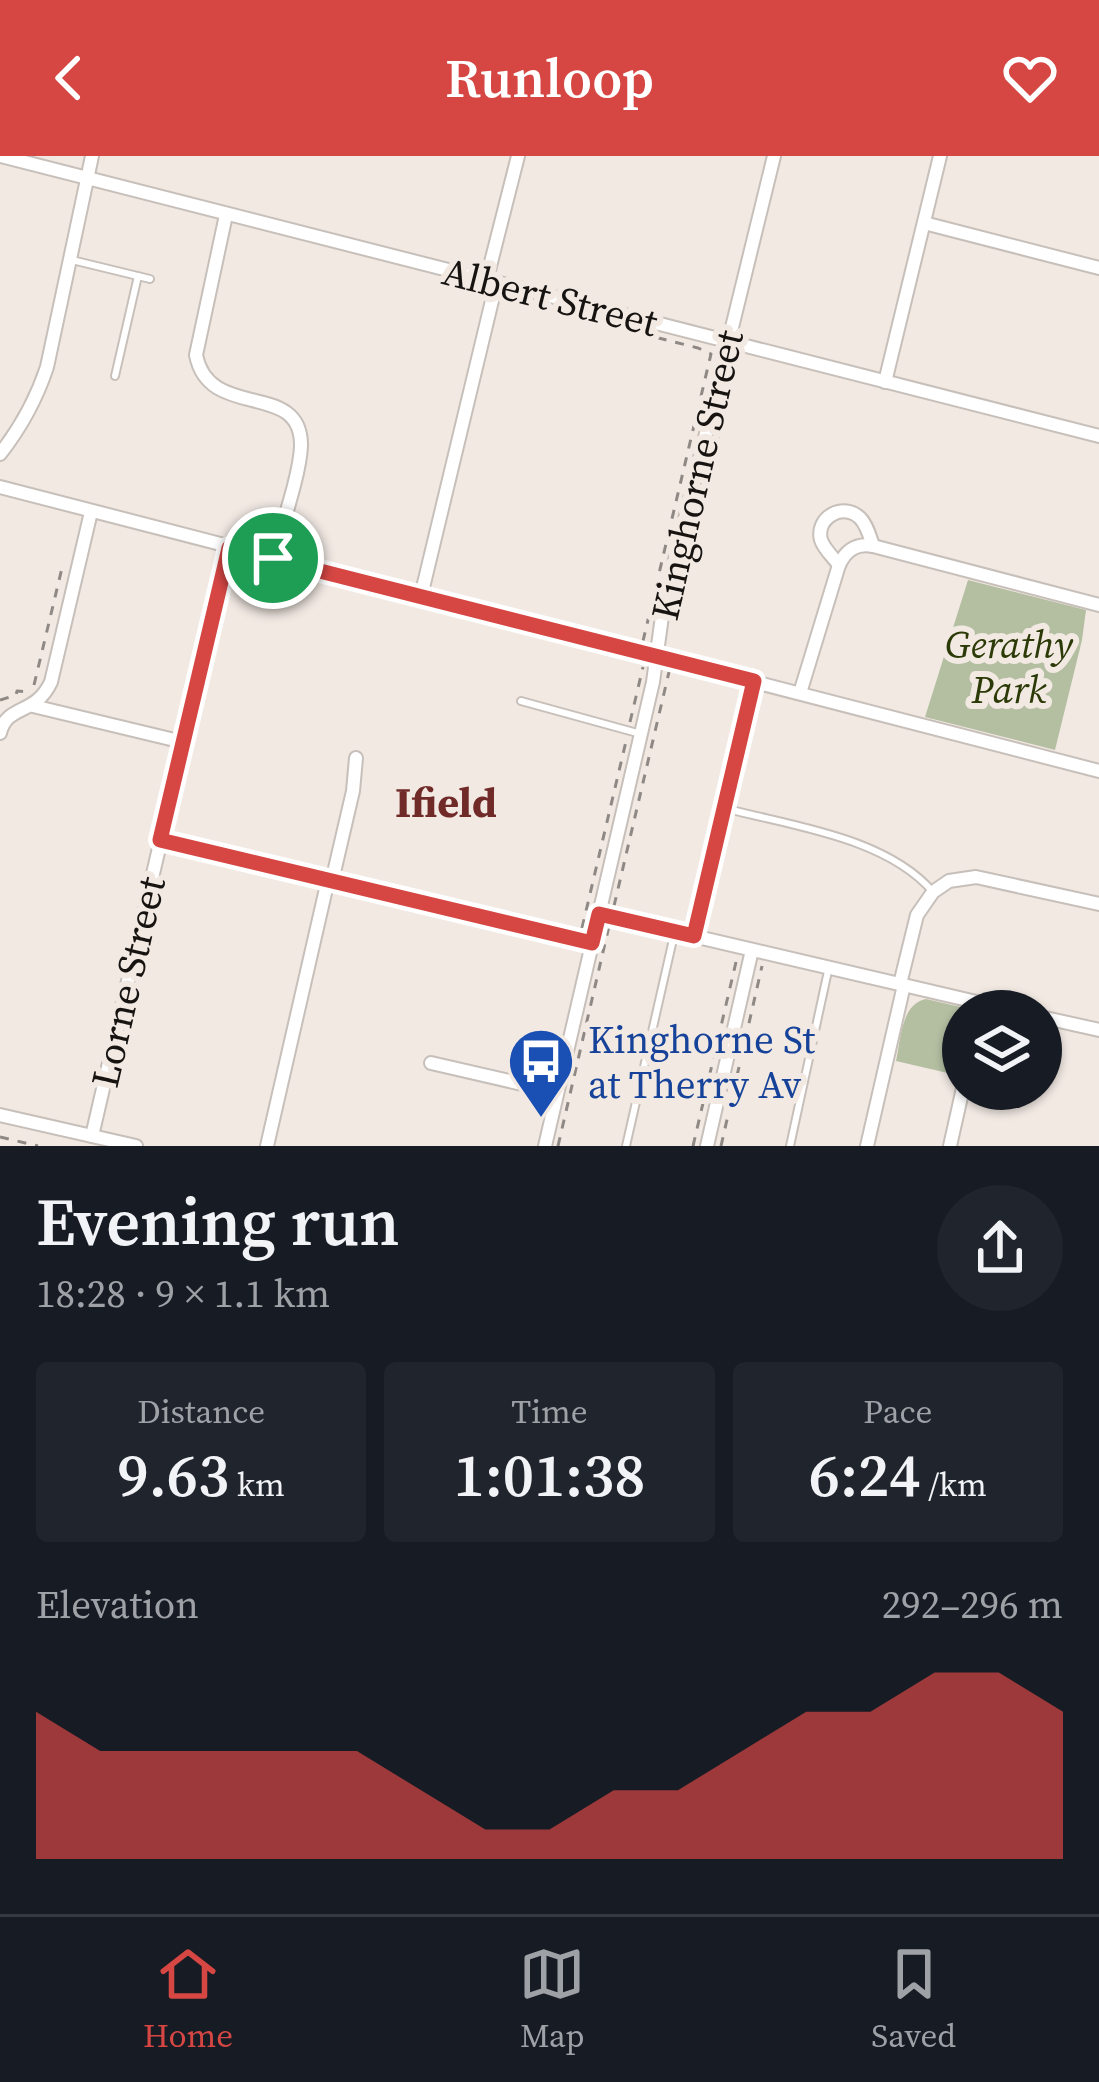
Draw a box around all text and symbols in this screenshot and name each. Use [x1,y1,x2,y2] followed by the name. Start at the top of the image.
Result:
[445,41,654,115] text: Runloop
[36,45,102,111] icon: back
[997,45,1063,111] icon: heart
[437,245,663,349] street label: Albert Street
[638,325,756,625] street label: Kinghorne Street
[222,507,324,609] pin
[240,525,306,591] icon: arrive
[945,618,1073,716] park label: Gerathy Park
[395,773,497,831] district label: Ifield
[78,871,178,1093] street label: Lorne Street
[942,990,1062,1110] map controls
[942,990,1062,1110] button: layers
[588,1013,816,1111] place label: Kinghorne St at Therry Av
[506,1026,576,1120] bus stop icon: Kinghorne St at Therry Av
[36,1177,400,1267] text: Evening run
[937,1185,1063,1311] button: share
[36,1267,330,1320] text: 18:28 · 9 × 1.1 km
[137,1389,265,1434] text: Distance
[511,1389,588,1434] text: Time
[863,1389,932,1434] text: Pace
[118,1434,229,1516] text: 9.63
[453,1434,645,1516] text: 1:01:38
[809,1434,920,1516] text: 6:24
[229,1462,285,1507] text: km
[920,1462,987,1507] text: /km
[36,1578,199,1631] text: Elevation
[882,1578,1063,1631] text: 292–296 m
[143,1941,233,2058] tab: Home
[519,1941,585,2058] tab: Map
[871,1941,956,2058] tab: Saved

